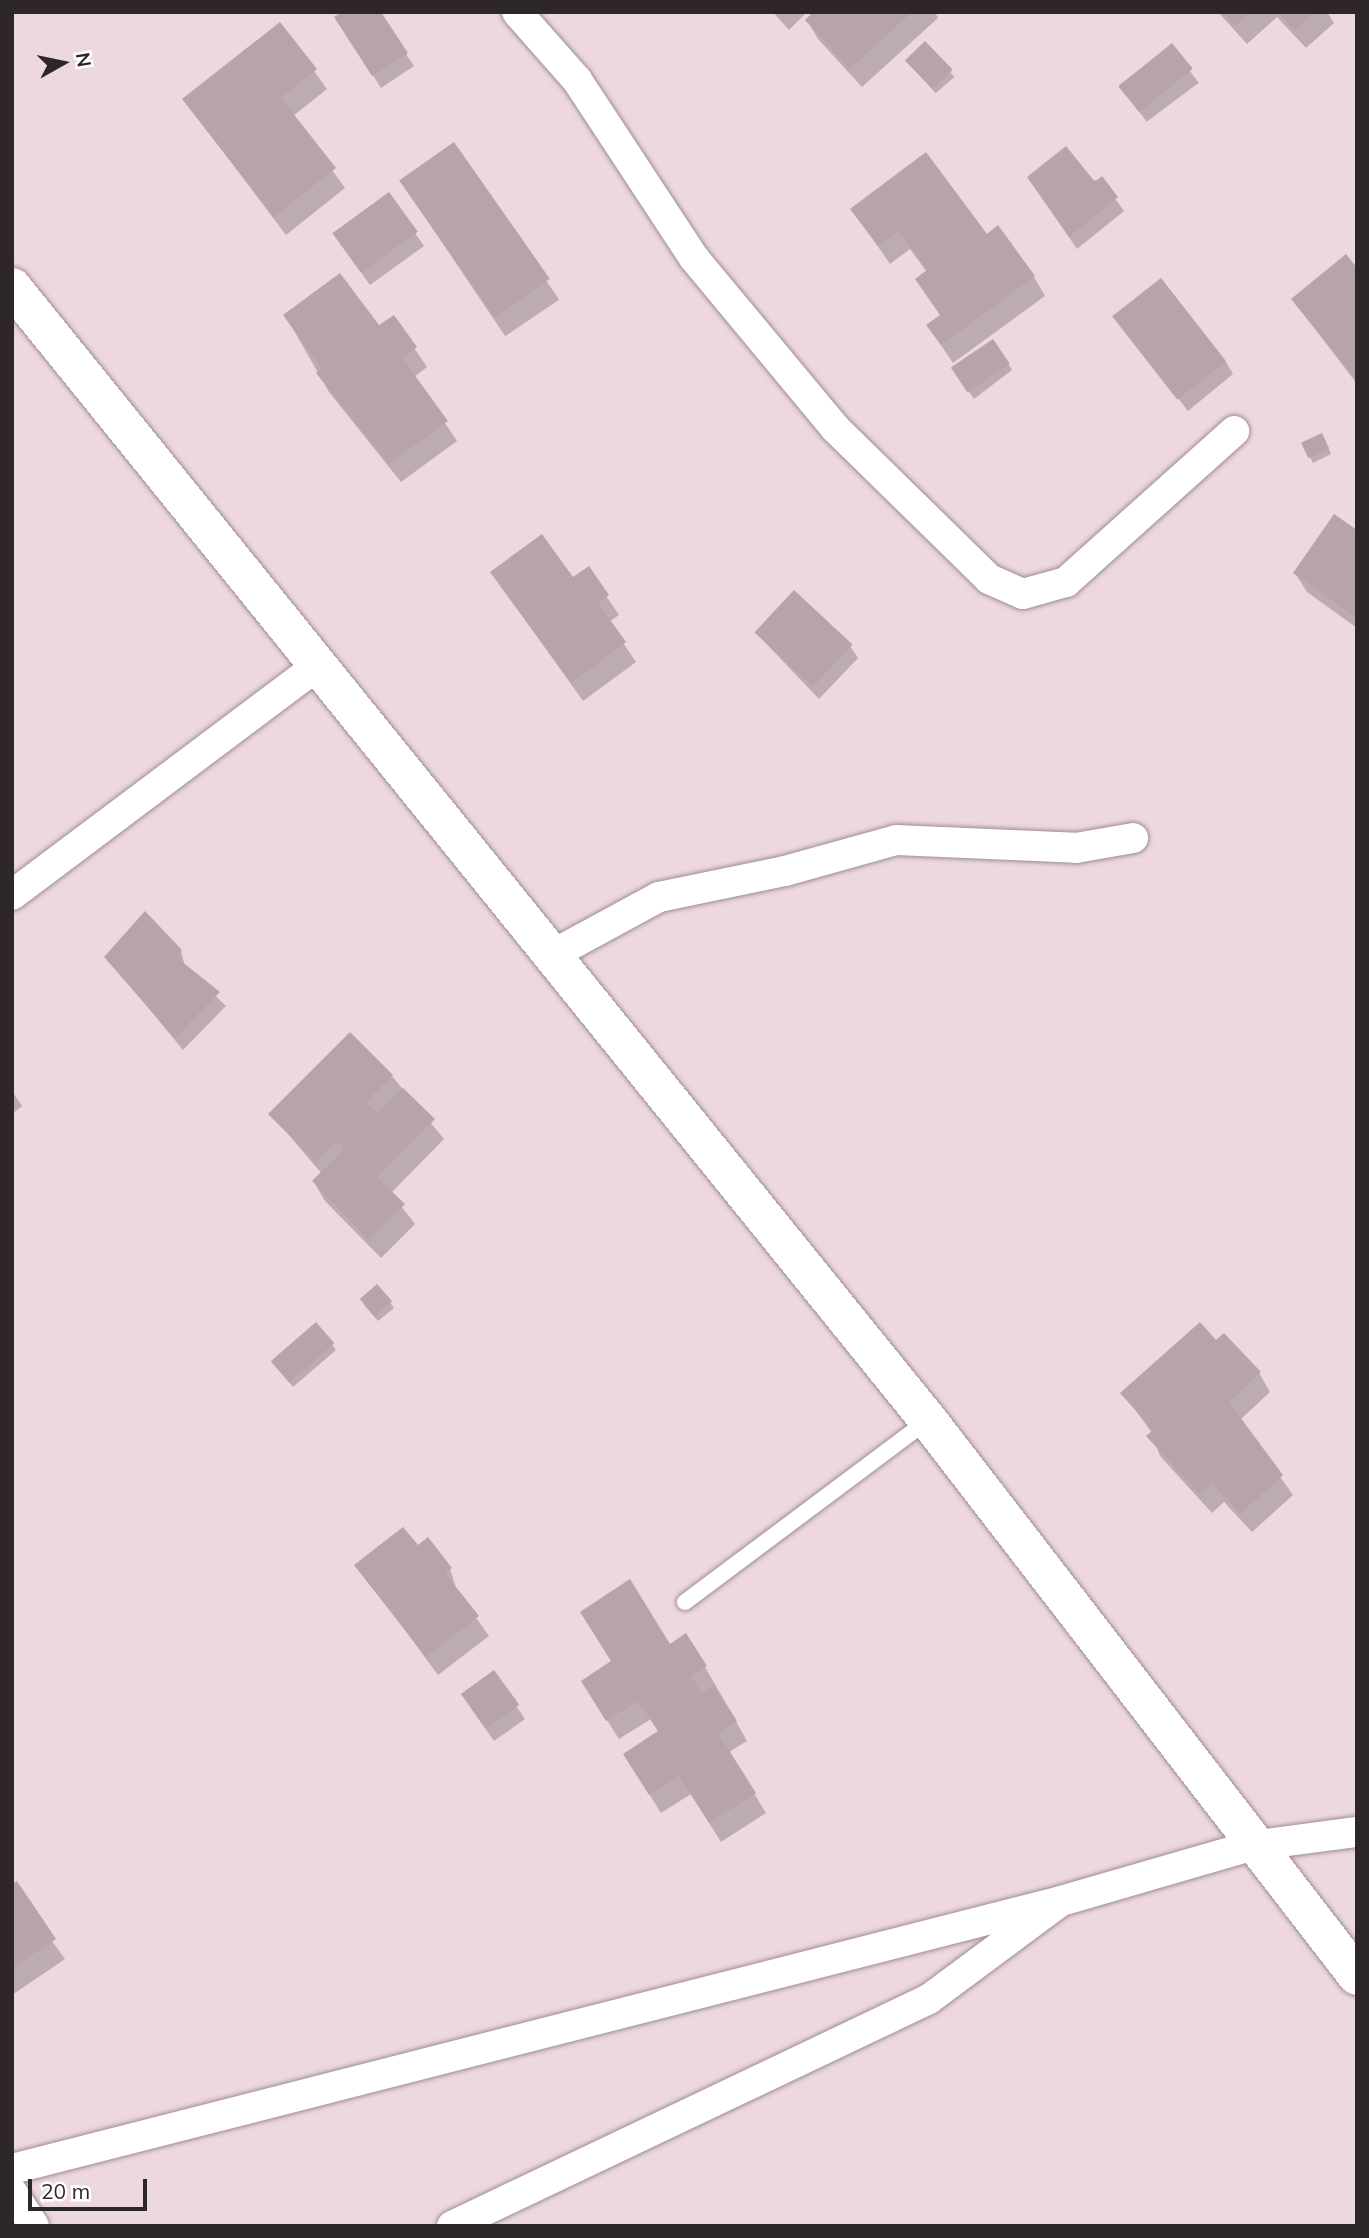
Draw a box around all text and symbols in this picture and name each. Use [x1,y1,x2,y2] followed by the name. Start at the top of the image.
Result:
[28,28,98,98] north arrow
[71,51,97,69] text: N
[32,2164,150,2208] scale bar
[41,2178,90,2204] text: 20 m

